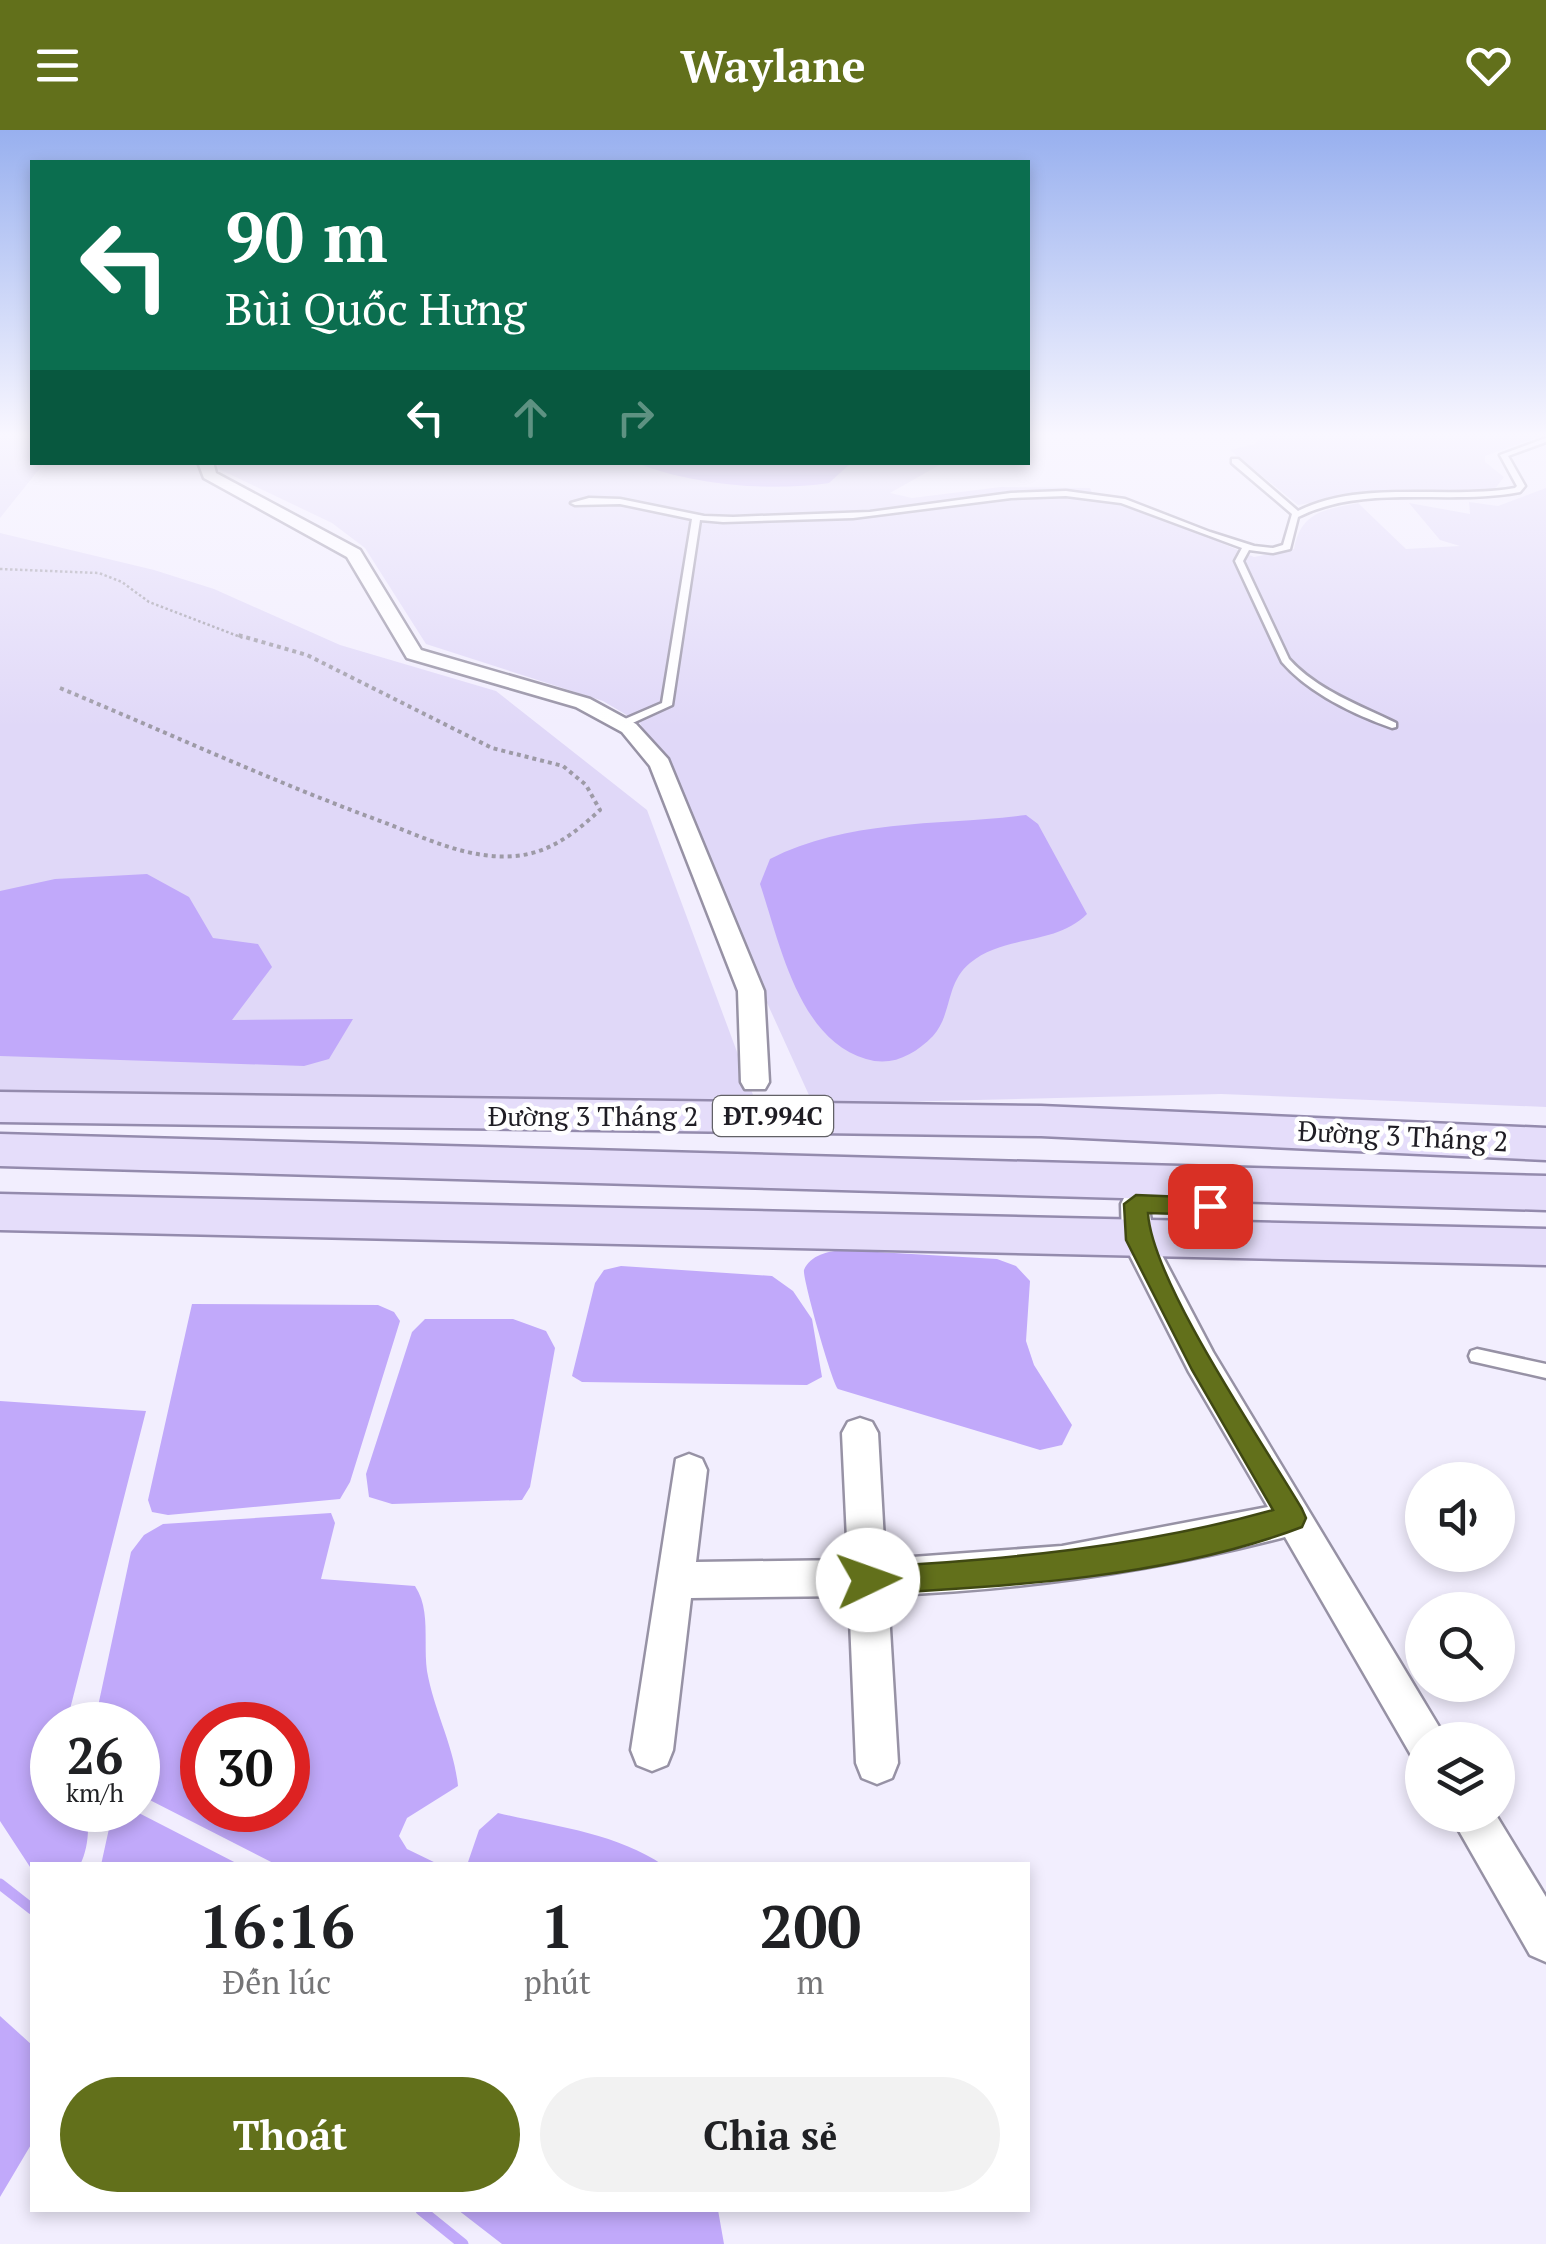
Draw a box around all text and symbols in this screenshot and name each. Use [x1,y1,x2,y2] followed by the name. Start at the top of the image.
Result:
[680,35,866,95] text: Waylane
[30,38,85,93] icon: menu
[1461,38,1516,93] icon: heart
[225,189,388,282] text: 90 m
[60,200,190,330] icon: left
[225,278,526,338] text: Bùi Quốc Hưng
[398,390,453,445] icon: left
[503,390,558,445] icon: ahead
[608,390,663,445] icon: right
[713,1096,833,1136] road number: ĐT.994C
[488,1097,698,1134] street label: Đường 3 Tháng 2
[1297,1112,1509,1159] street label: Đường 3 Tháng 2
[1168,1164,1253,1249] pin
[1183,1179,1238,1234] icon: arrive
[1405,1462,1515,1832] map controls
[1405,1462,1515,1572] button: sound
[816,1528,920,1632] position arrow
[1405,1592,1515,1702] button: search
[180,1702,310,1832] speed limit sign: 30
[67,1722,123,1788] text: 26
[1405,1722,1515,1832] button: layers
[66,1776,124,1809] text: km/h
[199,1886,355,1965] text: 16:16
[540,1886,574,1965] text: 1
[760,1886,861,1965] text: 200
[223,1961,331,2003] text: Đến lúc
[524,1961,591,2003] text: phút
[797,1961,824,2003] text: m
[60,2077,520,2192] button: Thoát
[540,2077,1000,2192] button: Chia sẻ

